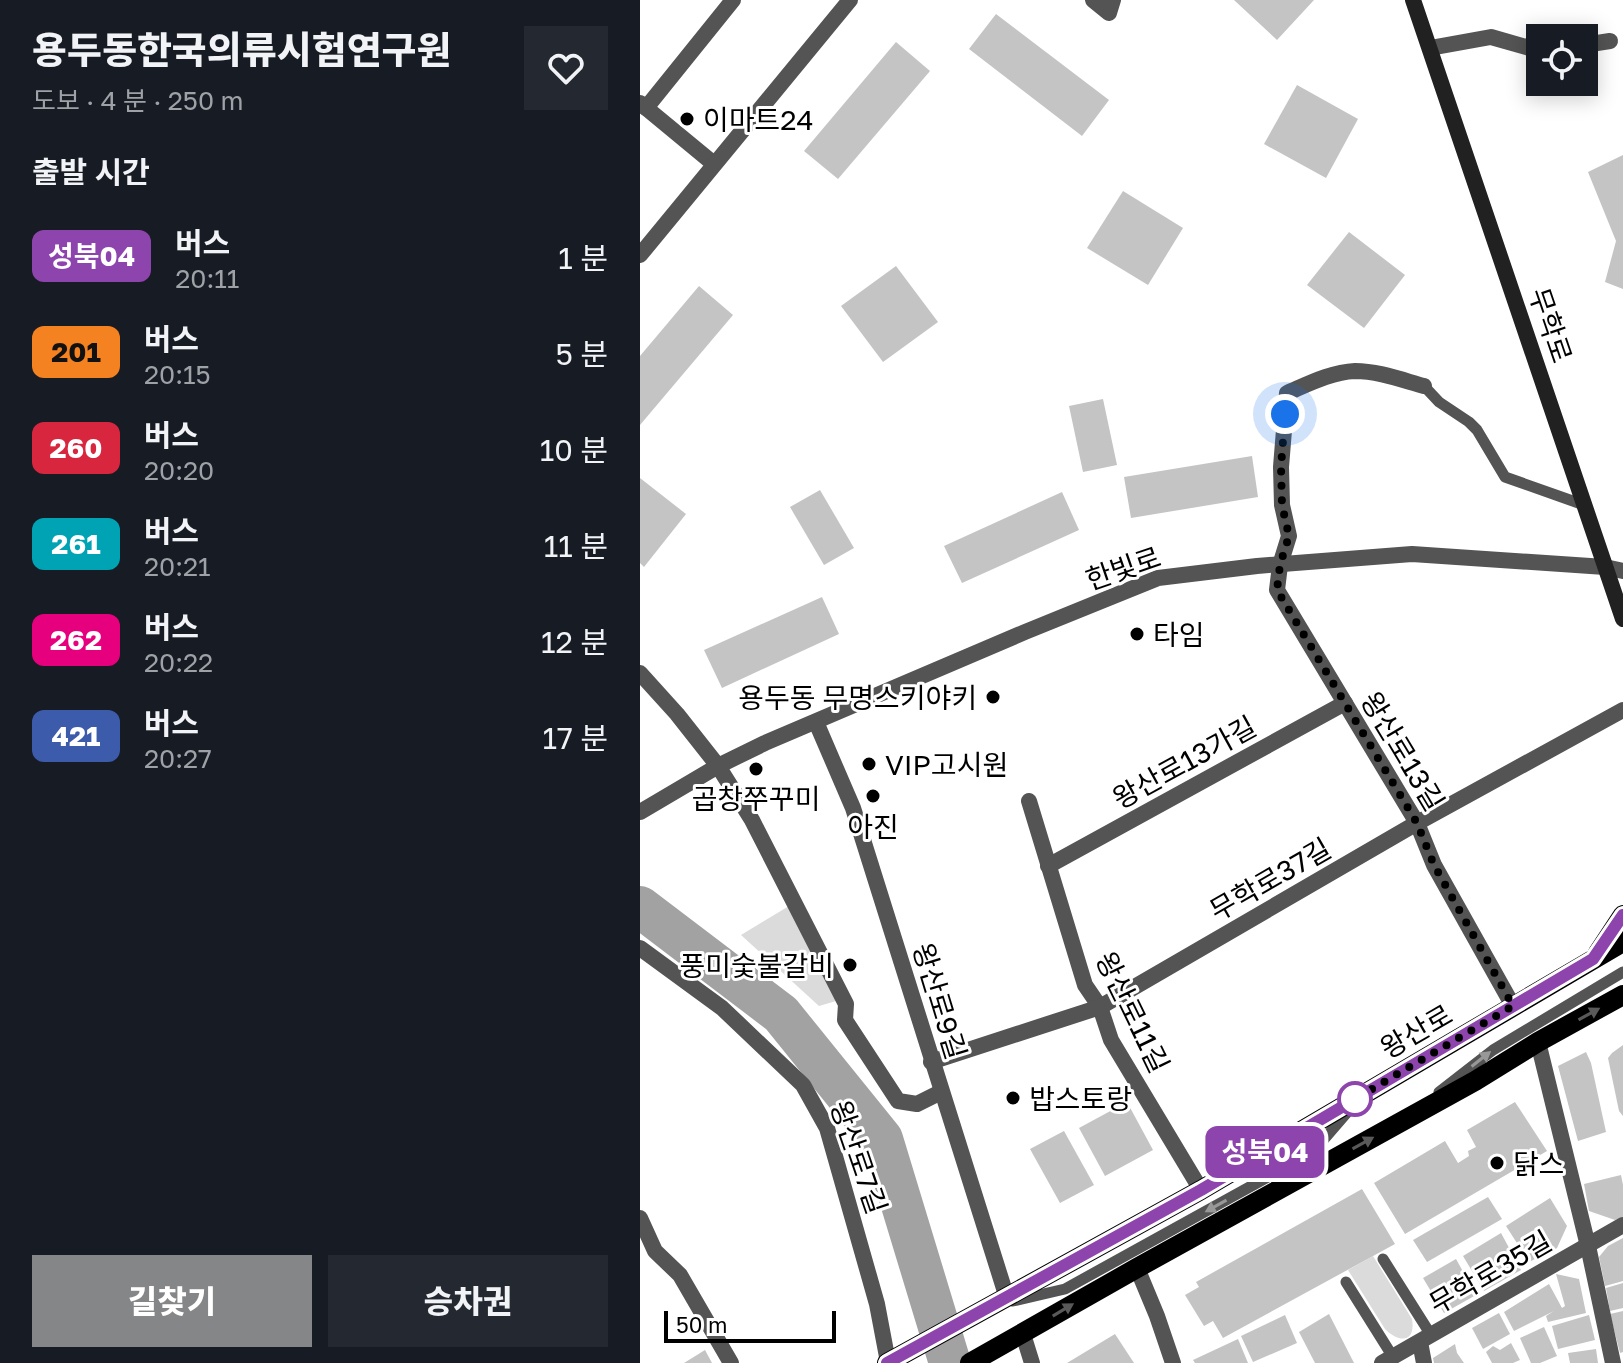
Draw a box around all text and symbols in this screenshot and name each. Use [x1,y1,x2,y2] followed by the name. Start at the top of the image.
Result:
[1526,24,1598,96] map controls
[1526,24,1598,96] button: locate
[524,26,608,110] button: heart
[32,27,452,72] text: 용두동한국의류시험연구원
[32,85,244,116] text: 도보 · 4 분 · 250 m
[703,103,814,136] place label: 이마트24
[678,110,696,128] marker: 이마트24
[32,154,150,190] text: 출발 시간
[175,225,230,261] text: 버스
[48,239,135,272] text: 성북04
[558,240,608,276] text: 1 분
[175,263,239,294] text: 20:11
[1523,283,1579,367] street label: 무학로
[144,321,199,357] text: 버스
[51,335,101,368] text: 201
[556,336,608,372] text: 5 분
[144,359,211,390] text: 20:15
[1265,394,1305,434] your location
[144,417,199,453] text: 버스
[49,431,103,464] text: 260
[540,432,608,468] text: 10 분
[144,455,214,486] text: 20:20
[144,513,199,549] text: 버스
[51,527,101,560] text: 261
[544,528,608,564] text: 11 분
[1081,540,1165,596] street label: 한빛로
[144,551,211,582] text: 20:21
[144,609,199,645] text: 버스
[1153,618,1205,651] place label: 타임
[50,623,102,656] text: 262
[541,624,608,660] text: 12 분
[1128,625,1146,643] marker: 타임
[144,647,213,678] text: 20:22
[738,681,977,714] place label: 용두동 무명스키야키
[1355,685,1451,817] street label: 왕산로13길
[984,688,1002,706] marker: 용두동 무명스키야키
[144,705,199,741] text: 버스
[1107,709,1261,815] street label: 왕산로13가길
[51,719,101,752] text: 421
[542,720,608,756] text: 17 분
[144,743,212,774] text: 20:27
[885,748,1008,781] place label: VIP고시원
[860,755,878,773] marker: VIP고시원
[747,760,765,778] marker: 곱창쭈꾸미
[692,782,820,815] place label: 곱창쭈꾸미
[864,787,882,805] marker: 아진
[847,810,899,843] place label: 아진
[1204,831,1336,927] street label: 무학로37길
[907,939,973,1063] street label: 왕산로9길
[1090,946,1176,1078] street label: 왕산로11길
[679,949,834,982] place label: 풍미숯불갈비
[841,956,859,974] marker: 풍미숯불갈비
[1374,997,1458,1065] street label: 왕산로
[1577,1007,1600,1021] one-way arrow
[1471,1052,1491,1068] one-way arrow
[1029,1082,1132,1115] place label: 밥스토랑
[1338,1082,1372,1116] unlabelled marker
[1004,1089,1022,1107] marker: 밥스토랑
[824,1096,894,1218] street label: 왕산로7길
[1209,1126,1321,1178] line badge: 성북04
[1221,1135,1309,1168] text: 성북04
[1352,1136,1374,1150] one-way arrow
[1513,1147,1565,1180] place label: 닭스
[1488,1154,1506,1172] marker: 닭스
[1204,1199,1227,1213] one-way arrow
[1423,1224,1557,1320] street label: 무학로35길
[32,1255,312,1347] button: 길찾기
[328,1255,608,1347] button: 승차권
[1051,1304,1074,1318] one-way arrow
[664,1307,836,1343] scale bar
[676,1311,727,1338] text: 50 m

